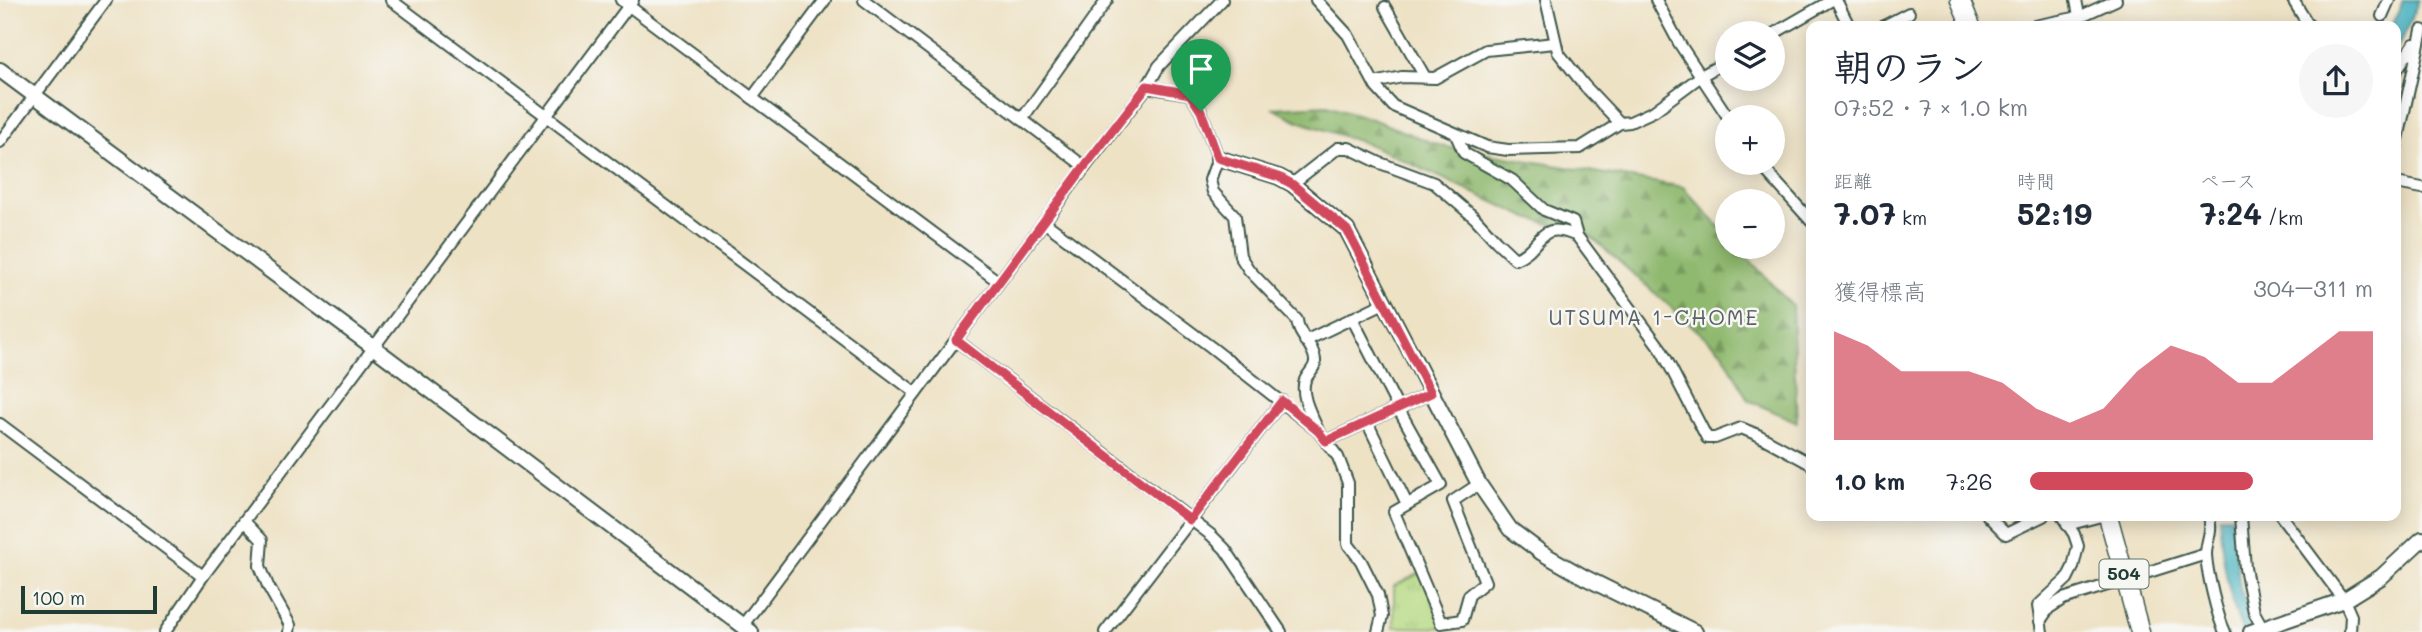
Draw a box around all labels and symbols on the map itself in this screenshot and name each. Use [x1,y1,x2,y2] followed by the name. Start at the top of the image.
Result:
[1171,39,1231,111] pin
[1548,303,1760,330] district label: UTSUMA 1-CHOME
[2100,560,2148,588] road number: 504
[21,583,158,615] scale bar

